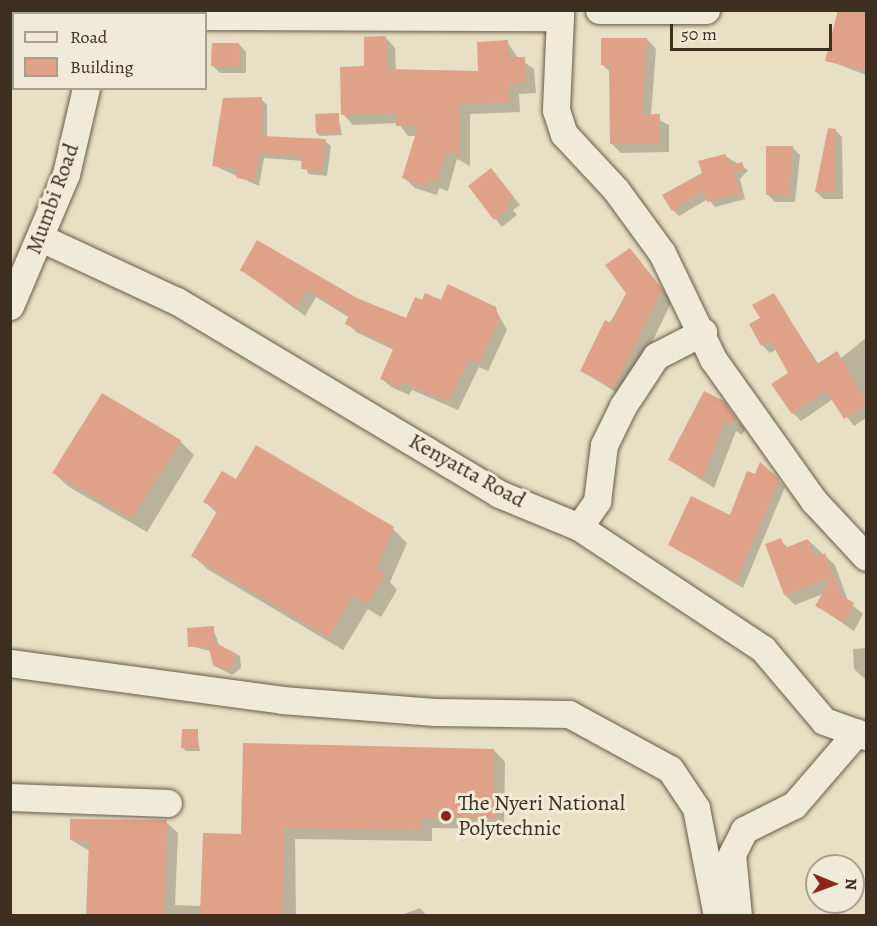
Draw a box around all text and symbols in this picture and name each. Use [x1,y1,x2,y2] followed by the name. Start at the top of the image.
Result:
[12,12,207,90] legend
[673,12,835,50] scale bar
[681,22,717,46] text: 50 m
[70,25,107,49] text: Road
[70,55,134,79] text: Building
[21,140,85,258] street label: Mumbi Road
[404,428,530,514] street label: Kenyatta Road
[458,790,625,842] place label: The Nyeri National Polytechnic
[439,809,453,823] marker: The Nyeri National Polytechnic
[805,854,865,914] north arrow
[840,878,862,890] text: N

